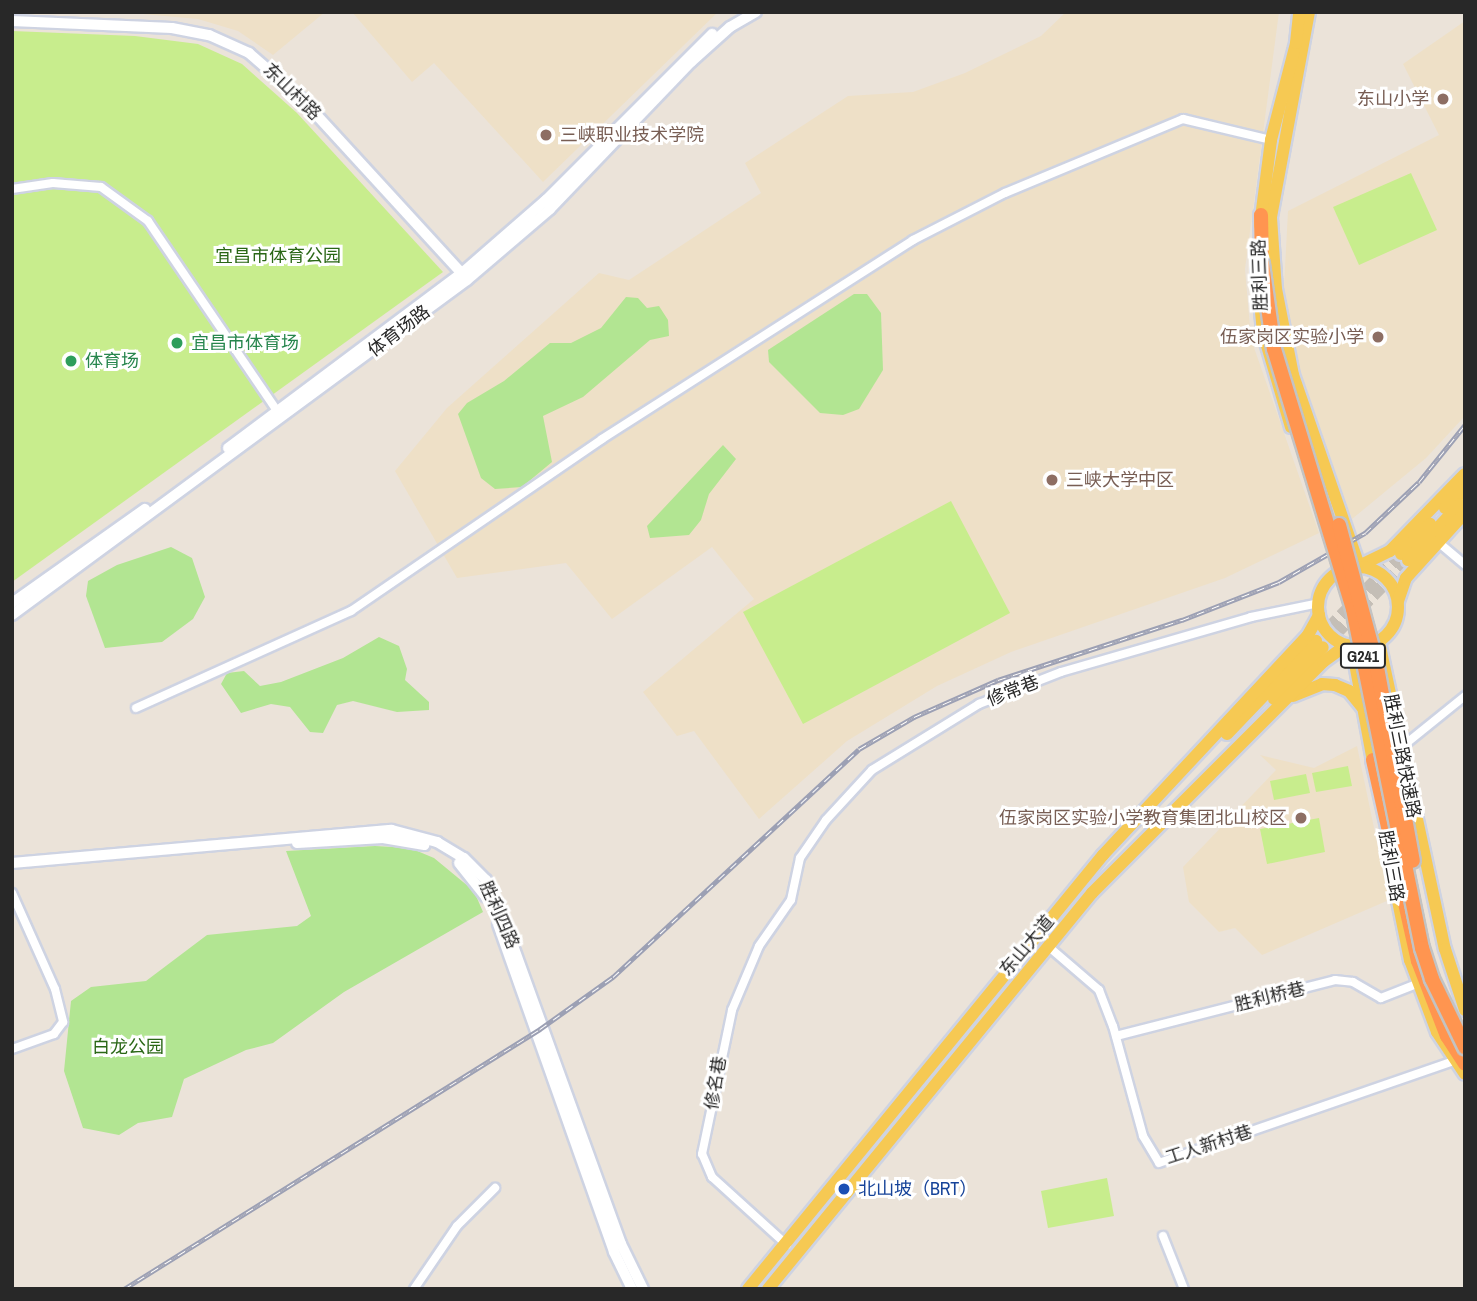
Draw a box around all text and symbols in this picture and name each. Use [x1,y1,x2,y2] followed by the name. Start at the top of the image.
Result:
[259,59,325,125] street label: 东山村路
[1357,88,1429,110] place label: 东山小学
[1435,91,1451,107] marker: 东山小学
[560,124,704,146] place label: 三峡职业技术学院
[538,127,554,143] marker: 三峡职业技术学院
[1248,239,1272,311] street label: 胜利三路
[215,245,341,267] park label: 宜昌市体育公园
[364,301,434,361] street label: 体育场路
[1220,326,1364,348] place label: 伍家岗区实验小学
[1370,329,1386,345] marker: 伍家岗区实验小学
[191,332,299,354] place label: 宜昌市体育场
[169,335,185,351] marker: 宜昌市体育场
[85,350,139,372] place label: 体育场
[63,353,79,369] marker: 体育场
[1066,469,1174,491] place label: 三峡大学中区
[1044,472,1060,488] marker: 三峡大学中区
[1338,643,1388,668] road number: G241
[984,671,1042,711] street label: 修常巷
[1379,692,1425,820] street label: 胜利三路快速路
[999,807,1287,829] place label: 伍家岗区实验小学教育集团北山校区
[1293,810,1309,826] marker: 伍家岗区实验小学教育集团北山校区
[1374,829,1408,903] street label: 胜利三路
[474,878,524,952] street label: 胜利四路
[996,911,1058,981] street label: 东山大道
[1232,978,1308,1016] street label: 胜利桥巷
[92,1036,164,1058] park label: 白龙公园
[701,1055,731,1111] street label: 修名巷
[1163,1121,1255,1169] street label: 工人新村巷
[858,1178,977,1200] place label: 北山坡（BRT）
[836,1181,852,1197] marker: 北山坡（BRT）

